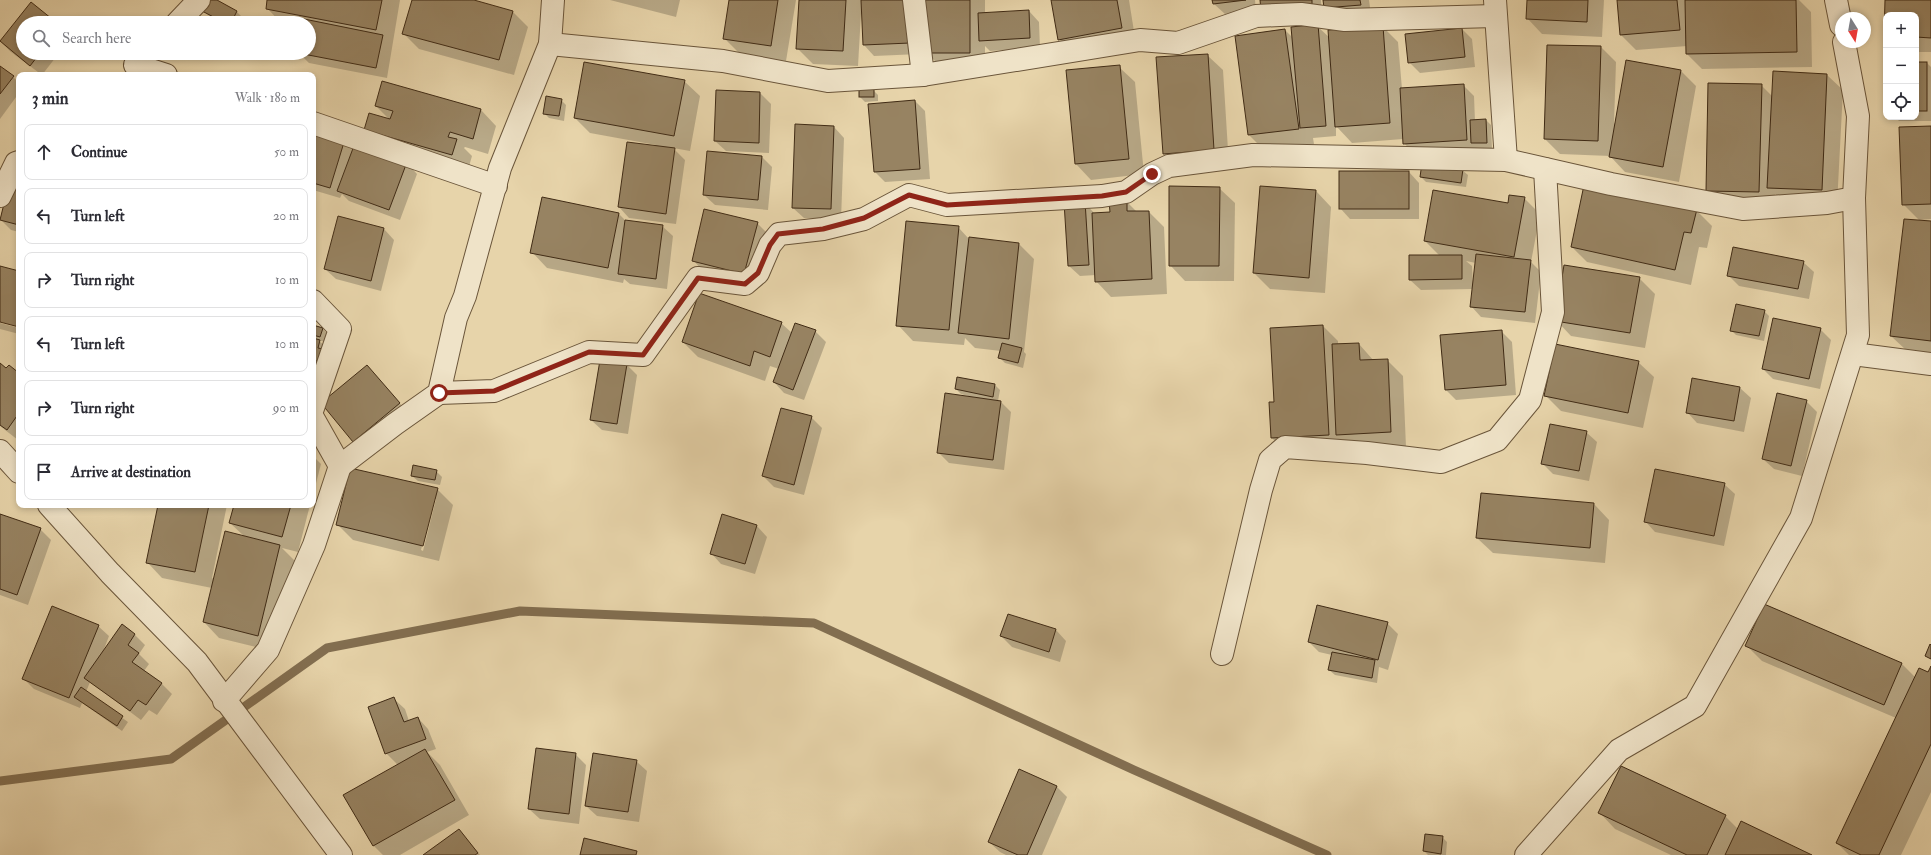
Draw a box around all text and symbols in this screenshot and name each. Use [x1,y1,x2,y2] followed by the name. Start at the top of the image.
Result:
[1835,12,1871,48] north arrow
[1883,12,1919,120] map controls
[1883,12,1919,48] button: +
[16,16,316,60] search box
[30,27,52,49] icon: search
[62,29,131,48] text: Search here
[1883,48,1919,84] button: −
[1883,84,1919,120] button: locate
[32,88,69,109] text: 3 min
[235,90,300,106] text: Walk · 180 m
[33,141,55,163] icon: ahead
[71,143,127,162] text: Continue
[274,144,299,160] text: 50 m
[1143,165,1161,183] route end
[33,205,55,227] icon: left
[71,207,125,226] text: Turn left
[273,208,299,224] text: 20 m
[33,269,55,291] icon: right
[71,271,134,290] text: Turn right
[275,272,299,288] text: 10 m
[33,333,55,355] icon: left
[71,335,125,354] text: Turn left
[275,336,299,352] text: 10 m
[430,384,448,402] route start
[33,397,55,419] icon: right
[71,399,134,418] text: Turn right
[273,400,299,416] text: 90 m
[33,461,55,483] icon: arrive
[71,463,191,482] text: Arrive at destination

